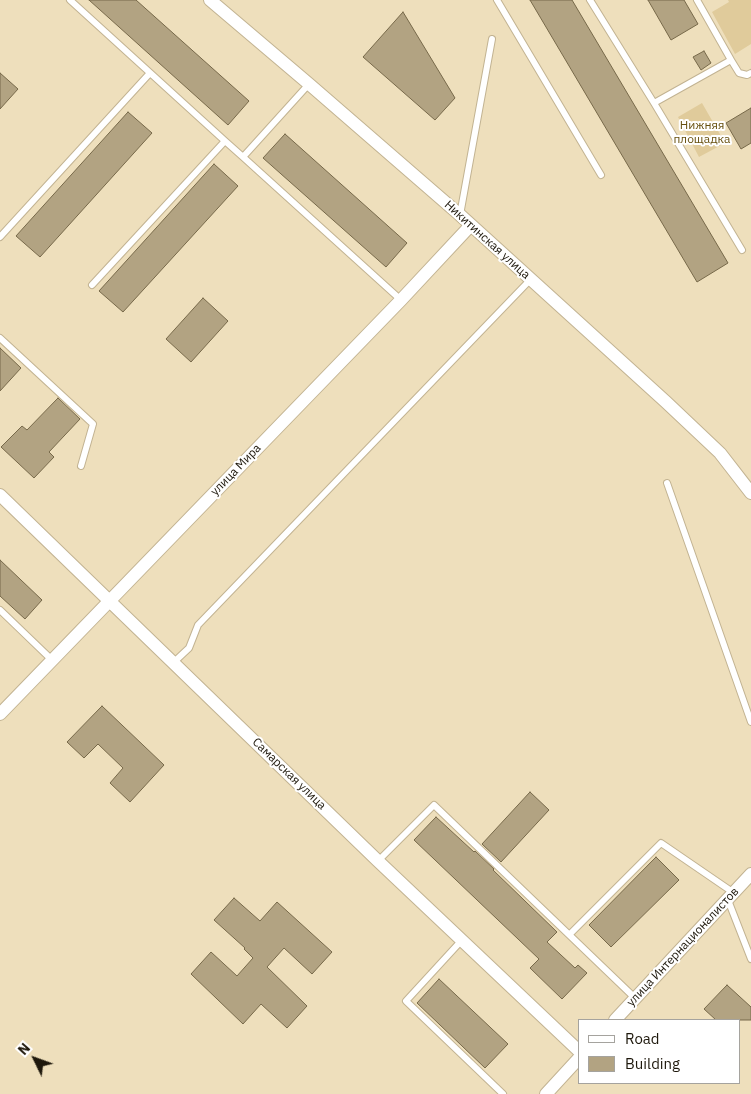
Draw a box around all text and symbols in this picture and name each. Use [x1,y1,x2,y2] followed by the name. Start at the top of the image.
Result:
[673,119,731,147] park label: Нижняя площадка
[441,198,533,282] street label: Никитинская улица
[208,441,264,499] street label: улица Мира
[249,735,329,813] street label: Самарская улица
[624,884,742,1010] street label: улица Интернационалистов
[578,1019,741,1084] legend
[625,1029,660,1048] text: Road
[10,1034,60,1084] north arrow
[14,1039,34,1059] text: N
[625,1054,680,1073] text: Building

